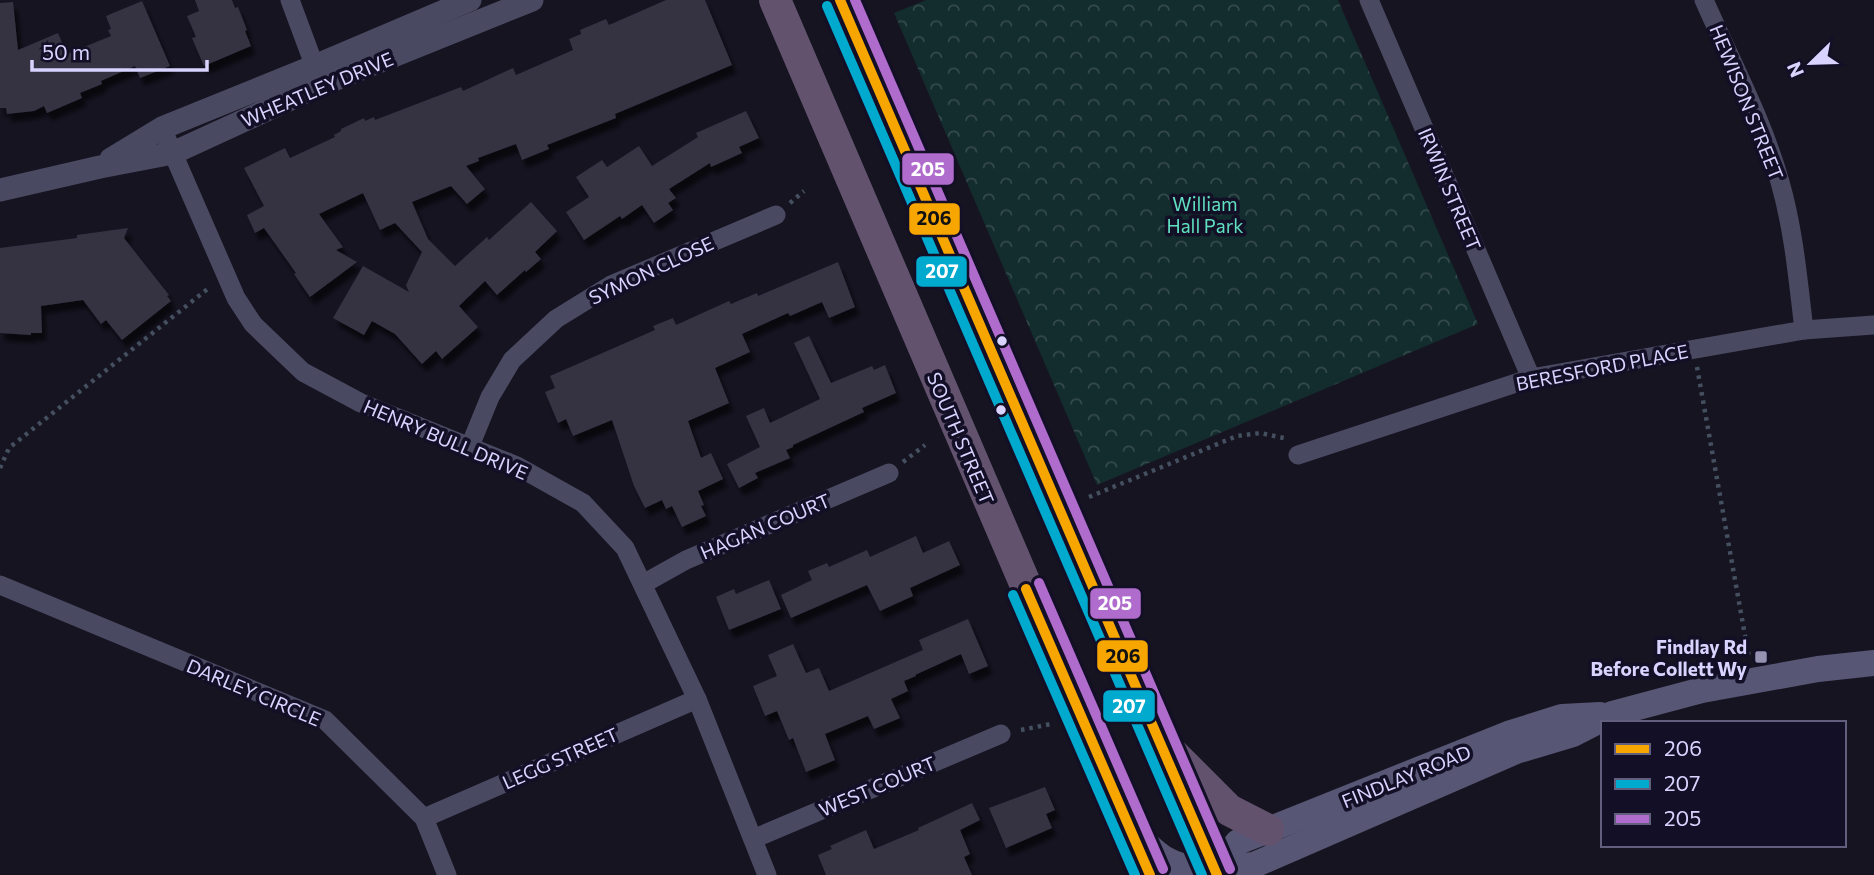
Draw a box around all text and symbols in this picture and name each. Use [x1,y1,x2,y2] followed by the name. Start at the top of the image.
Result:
[1705,21,1789,183] street label: HEWISON STREET
[32,28,206,72] scale bar
[1776,28,1846,98] north arrow
[42,39,90,64] text: 50 m
[237,47,397,131] street label: WHEATLEY DRIVE
[1782,59,1808,81] text: N
[1414,124,1486,254] street label: IRWIN STREET
[901,152,955,186] line badge: 205
[911,157,945,180] text: 205
[1166,192,1244,237] park label: William Hall Park
[908,202,961,236] line badge: 206
[916,206,952,229] text: 206
[585,231,717,309] street label: SYMON CLOSE
[915,255,968,288] line badge: 207
[925,259,959,282] text: 207
[995,334,1009,348] unlabelled marker
[1514,339,1690,395] street label: BERESFORD PLACE
[923,369,999,507] street label: SOUTH STREET
[361,394,531,484] street label: HENRY BULL DRIVE
[994,403,1008,417] unlabelled marker
[697,488,833,564] street label: HAGAN COURT
[1089,587,1142,620] line badge: 205
[1098,591,1132,614] text: 205
[1591,635,1748,680] place label: Findlay Rd Before Collett Wy
[1096,639,1149,673] line badge: 206
[1105,644,1141,667] text: 206
[1753,649,1769,665] marker: Findlay Rd Before Collett Wy
[184,653,324,731] street label: DARLEY CIRCLE
[1102,689,1156,723] line badge: 207
[1112,694,1146,717] text: 207
[1601,721,1846,847] legend
[499,722,621,794] street label: LEGG STREET
[1664,735,1702,760] text: 206
[1338,740,1474,812] street label: FINDLAY ROAD
[815,751,939,821] street label: WEST COURT
[1664,770,1700,795] text: 207
[1664,805,1701,830] text: 205

